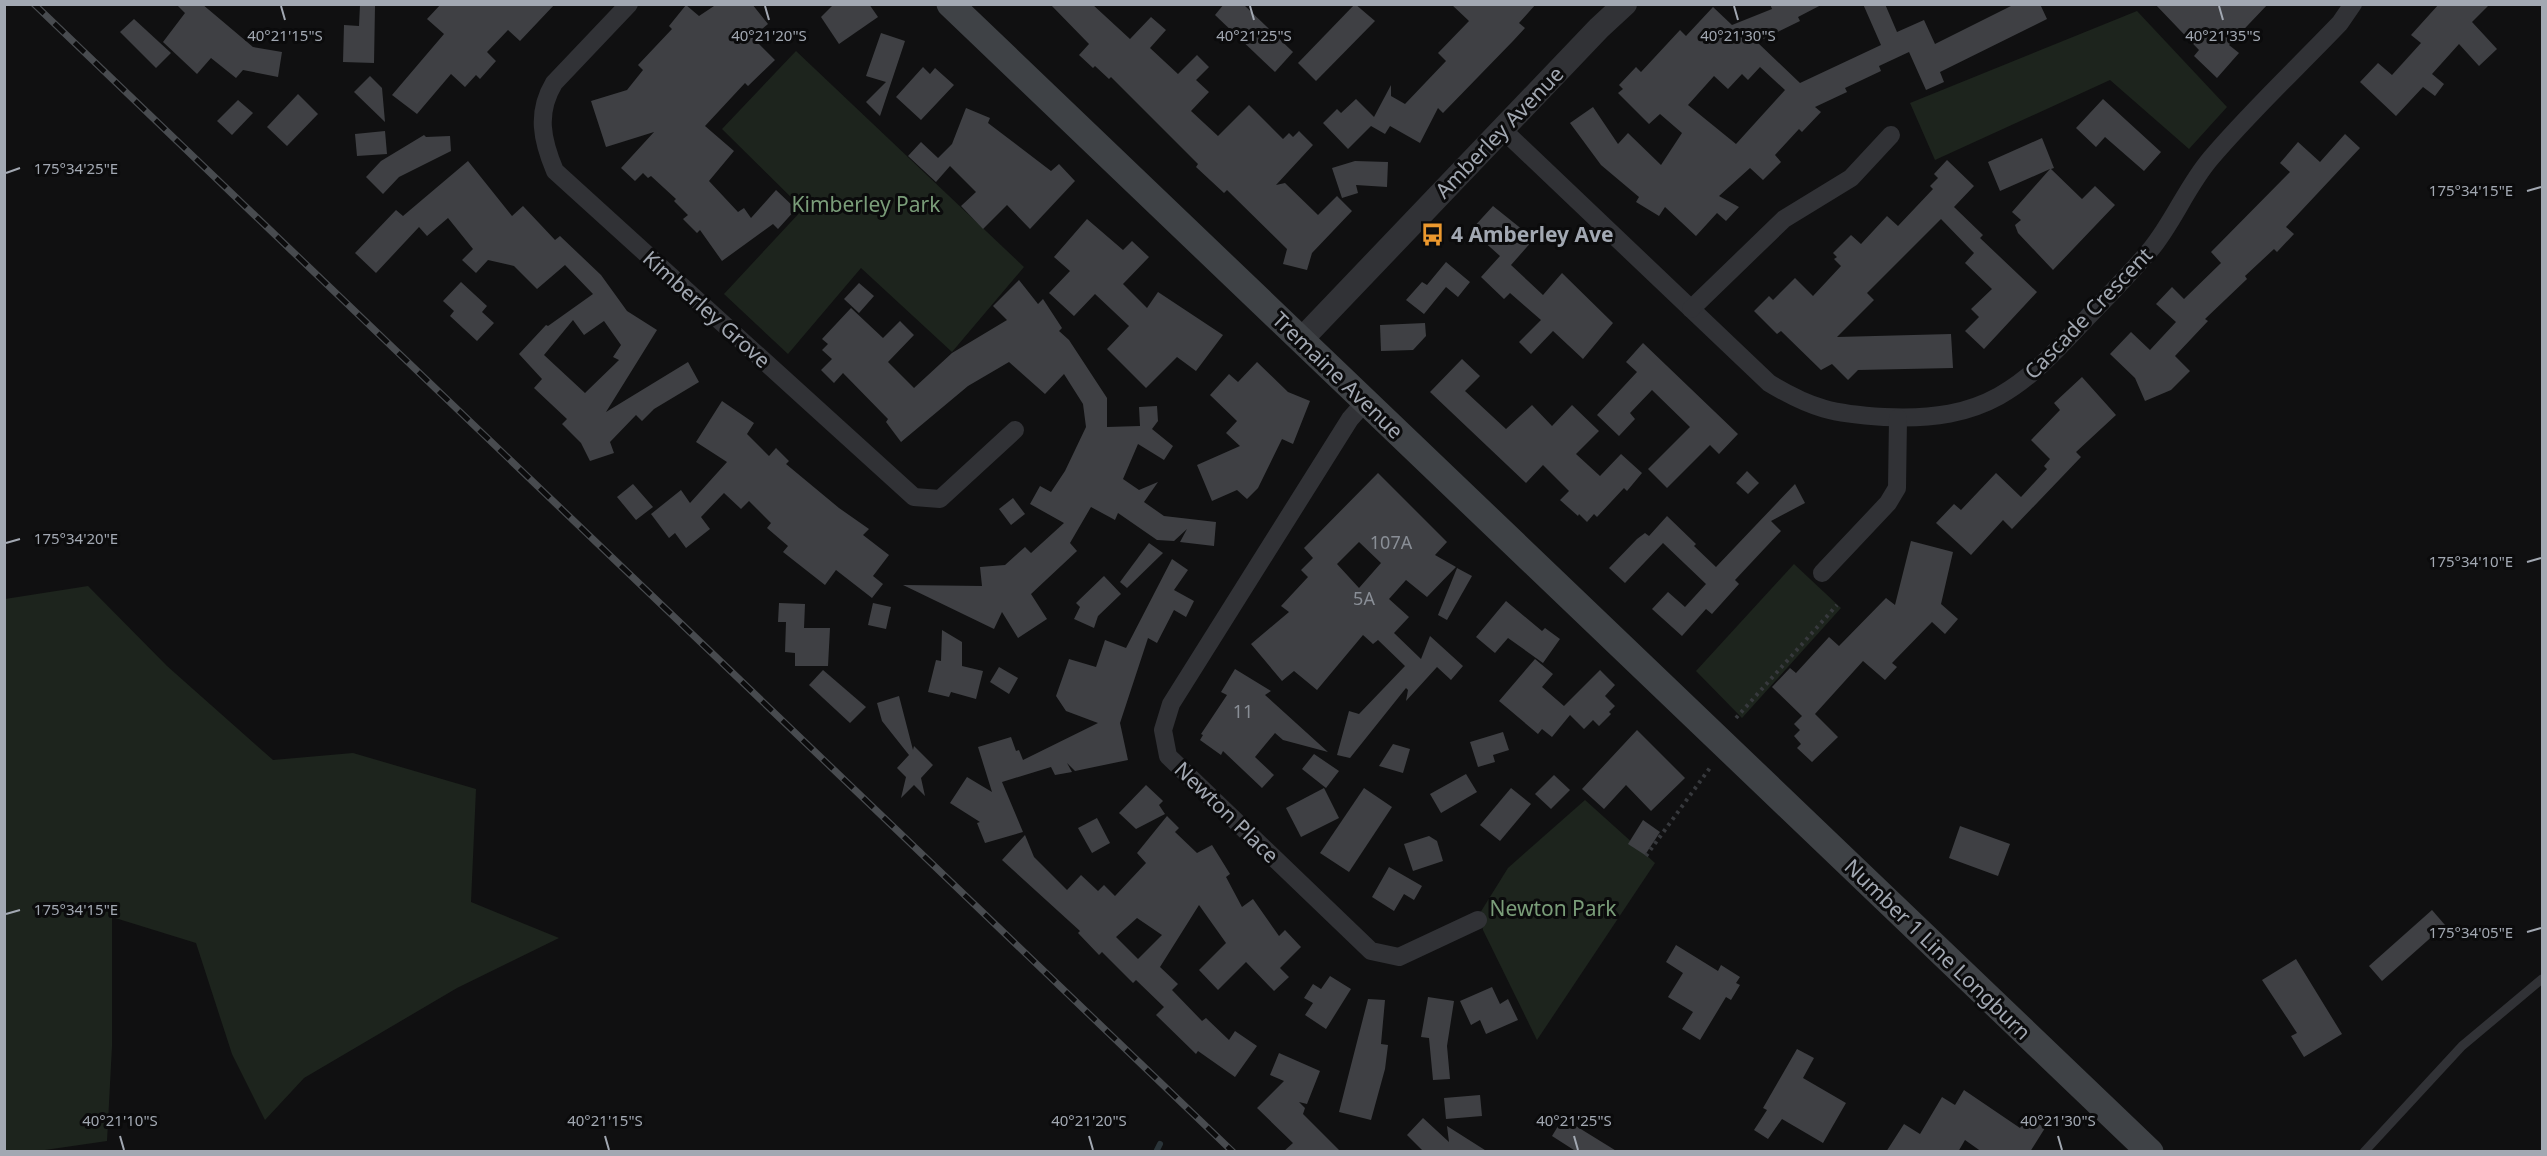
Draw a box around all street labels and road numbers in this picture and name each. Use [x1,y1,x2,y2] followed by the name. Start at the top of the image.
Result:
[1429,60,1569,204] street label: Amberley Avenue
[2018,241,2158,385] street label: Cascade Crescent
[637,244,777,374] street label: Kimberley Grove
[1267,305,1409,445] street label: Tremaine Avenue
[1169,755,1285,869] street label: Newton Place
[1839,853,2037,1045] street label: Number 1 Line Longburn

